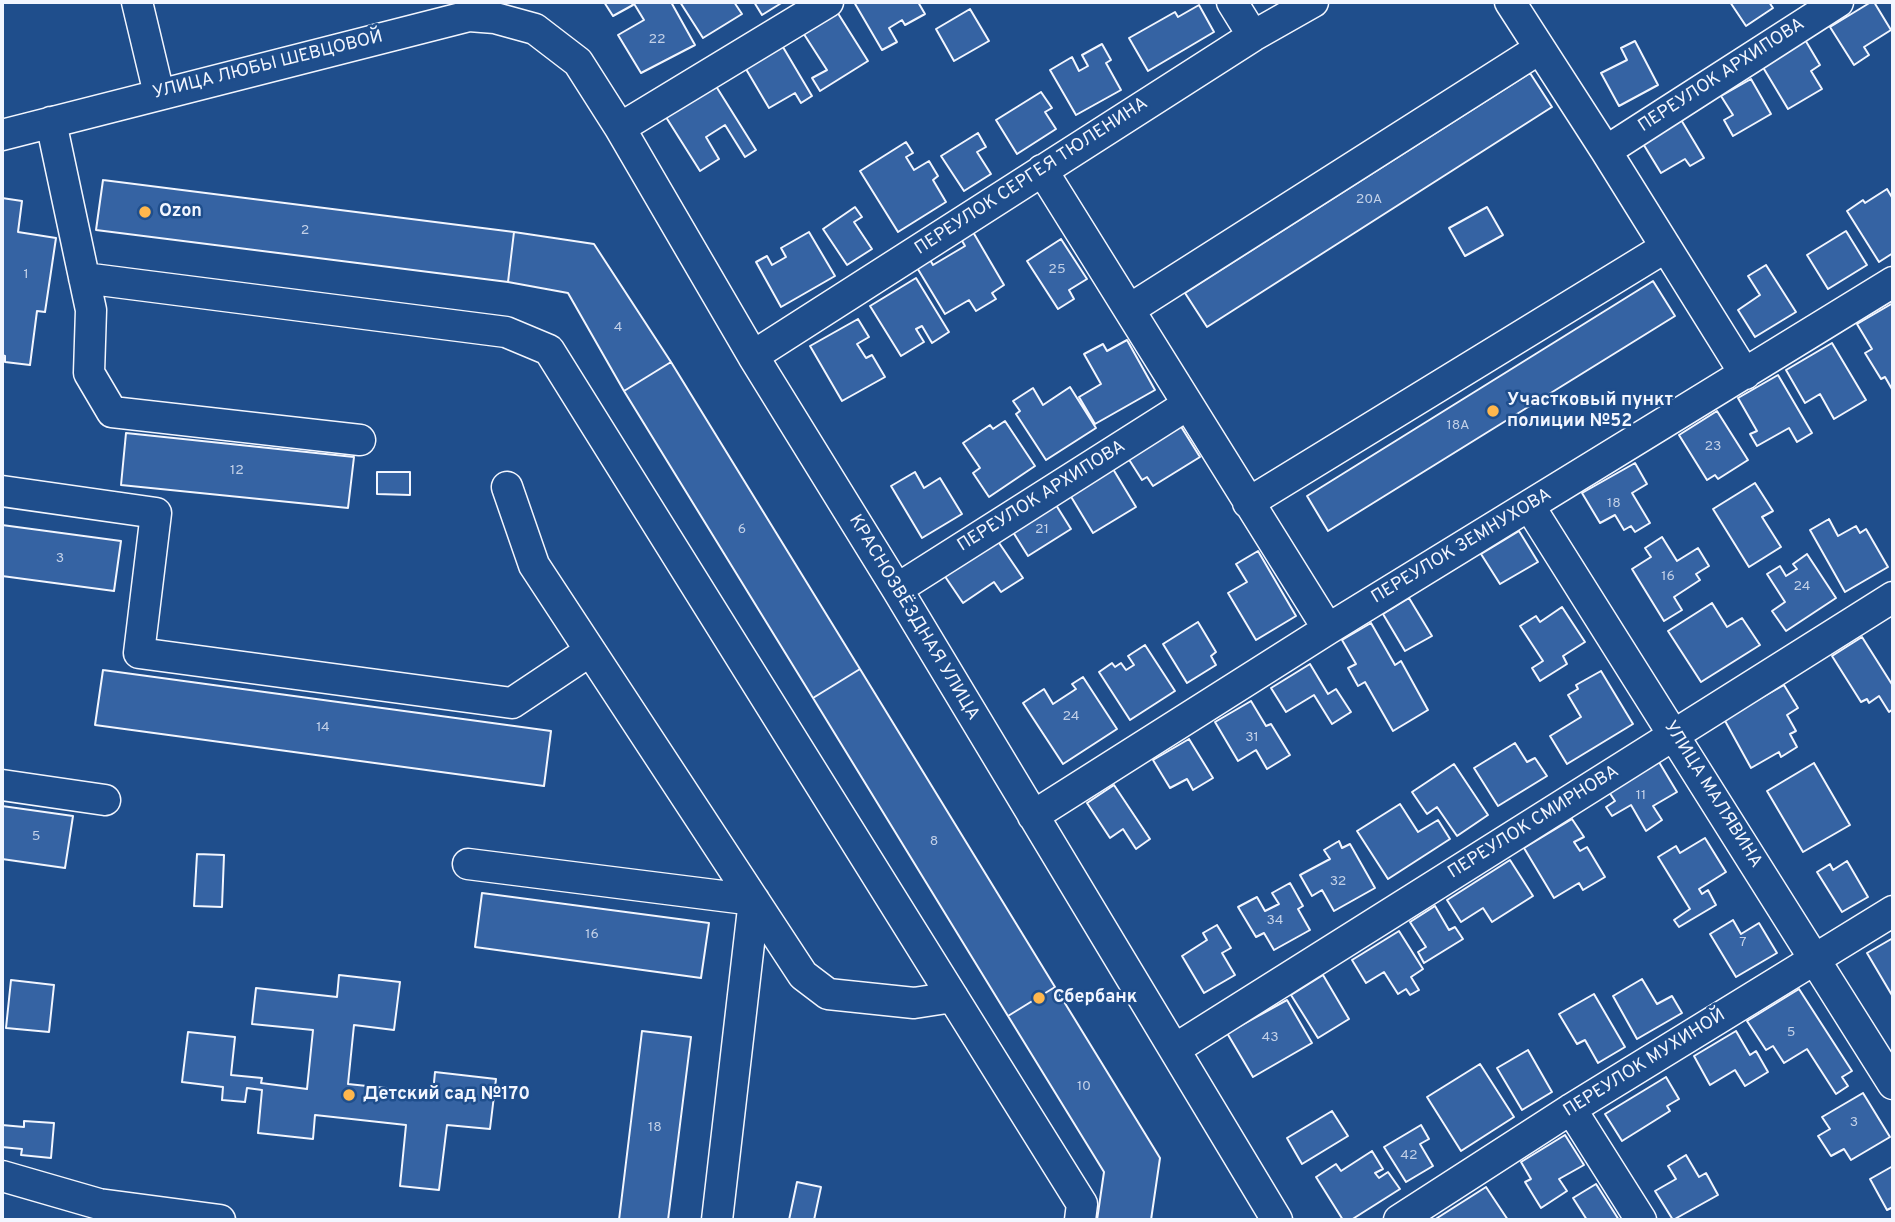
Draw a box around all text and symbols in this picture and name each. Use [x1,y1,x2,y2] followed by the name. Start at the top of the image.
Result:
[1635,14,1809,138] street label: ПЕРЕУЛОК АРХИПОВА
[151,27,385,105] street label: УЛИЦА ЛЮБЫ ШЕВЦОВОЙ
[648,32,666,48] house number: 22
[912,94,1152,260] street label: ПЕРЕУЛОК СЕРГЕЯ ТЮЛЕНИНА
[1356,192,1382,208] house number: 20А
[159,201,202,223] place label: Ozon
[137,204,153,220] marker: Ozon
[301,223,309,239] house number: 2
[1048,262,1066,278] house number: 25
[23,267,29,283] house number: 1
[614,320,622,336] house number: 4
[1507,390,1673,432] place label: Участковый пункт полиции №52
[1485,403,1501,419] marker: Участковый пункт полиции №52
[1446,418,1470,434] house number: 18А
[954,437,1130,557] street label: ПЕРЕУЛОК АРХИПОВА
[1705,439,1721,455] house number: 23
[230,463,244,479] house number: 12
[1368,485,1556,609] street label: ПЕРЕУЛОК ЗЕМНУХОВА
[1607,496,1621,512] house number: 18
[843,511,983,725] street label: КРАСНОЗВЁЗДНАЯ УЛИЦА
[738,522,746,538] house number: 6
[1035,522,1049,538] house number: 21
[56,551,64,567] house number: 3
[1661,569,1675,585] house number: 16
[1793,579,1811,595] house number: 24
[1062,709,1080,725] house number: 24
[1658,718,1766,872] street label: УЛИЦА МАЛЯВИНА
[316,720,330,736] house number: 14
[1245,730,1259,746] house number: 31
[1445,762,1623,884] street label: ПЕРЕУЛОК СМИРНОВА
[1636,788,1646,804] house number: 11
[32,829,40,845] house number: 5
[930,834,938,850] house number: 8
[1330,874,1346,890] house number: 32
[1266,913,1284,929] house number: 34
[585,927,599,943] house number: 16
[1739,935,1747,951] house number: 7
[1053,987,1137,1009] place label: Сбербанк
[1031,990,1047,1006] marker: Сбербанк
[1560,1005,1730,1123] street label: ПЕРЕУЛОК МУХИНОЙ
[1787,1025,1795,1041] house number: 5
[1261,1030,1279,1046] house number: 43
[1077,1079,1091,1095] house number: 10
[363,1084,530,1106] place label: Детский сад №170
[341,1087,357,1103] marker: Детский сад №170
[1850,1115,1858,1131] house number: 3
[648,1120,662,1136] house number: 18
[1400,1148,1418,1164] house number: 42

